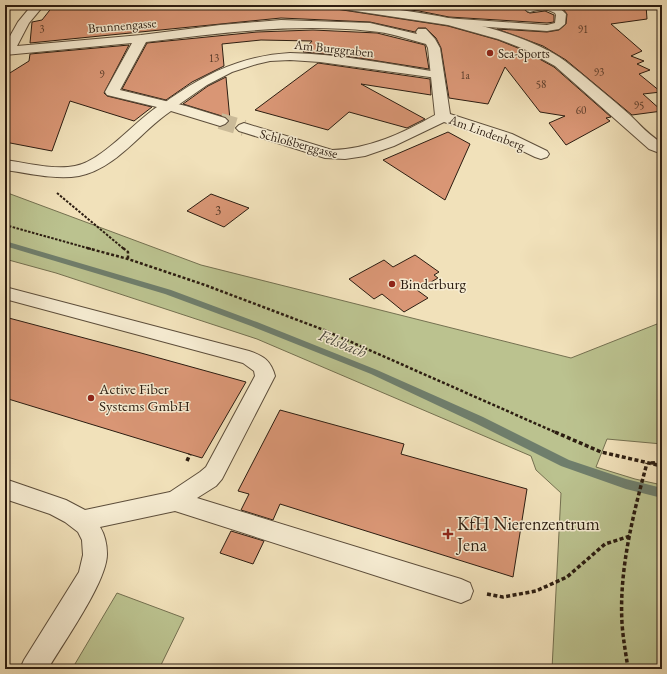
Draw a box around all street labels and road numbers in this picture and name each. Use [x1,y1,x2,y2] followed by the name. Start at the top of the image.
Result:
[87,14,157,37] street label: Brunnengasse
[292,36,375,61] street label: Am Burggraben
[446,111,527,154] street label: Am Lindenberg
[258,125,340,162] street label: Schloßberggasse

